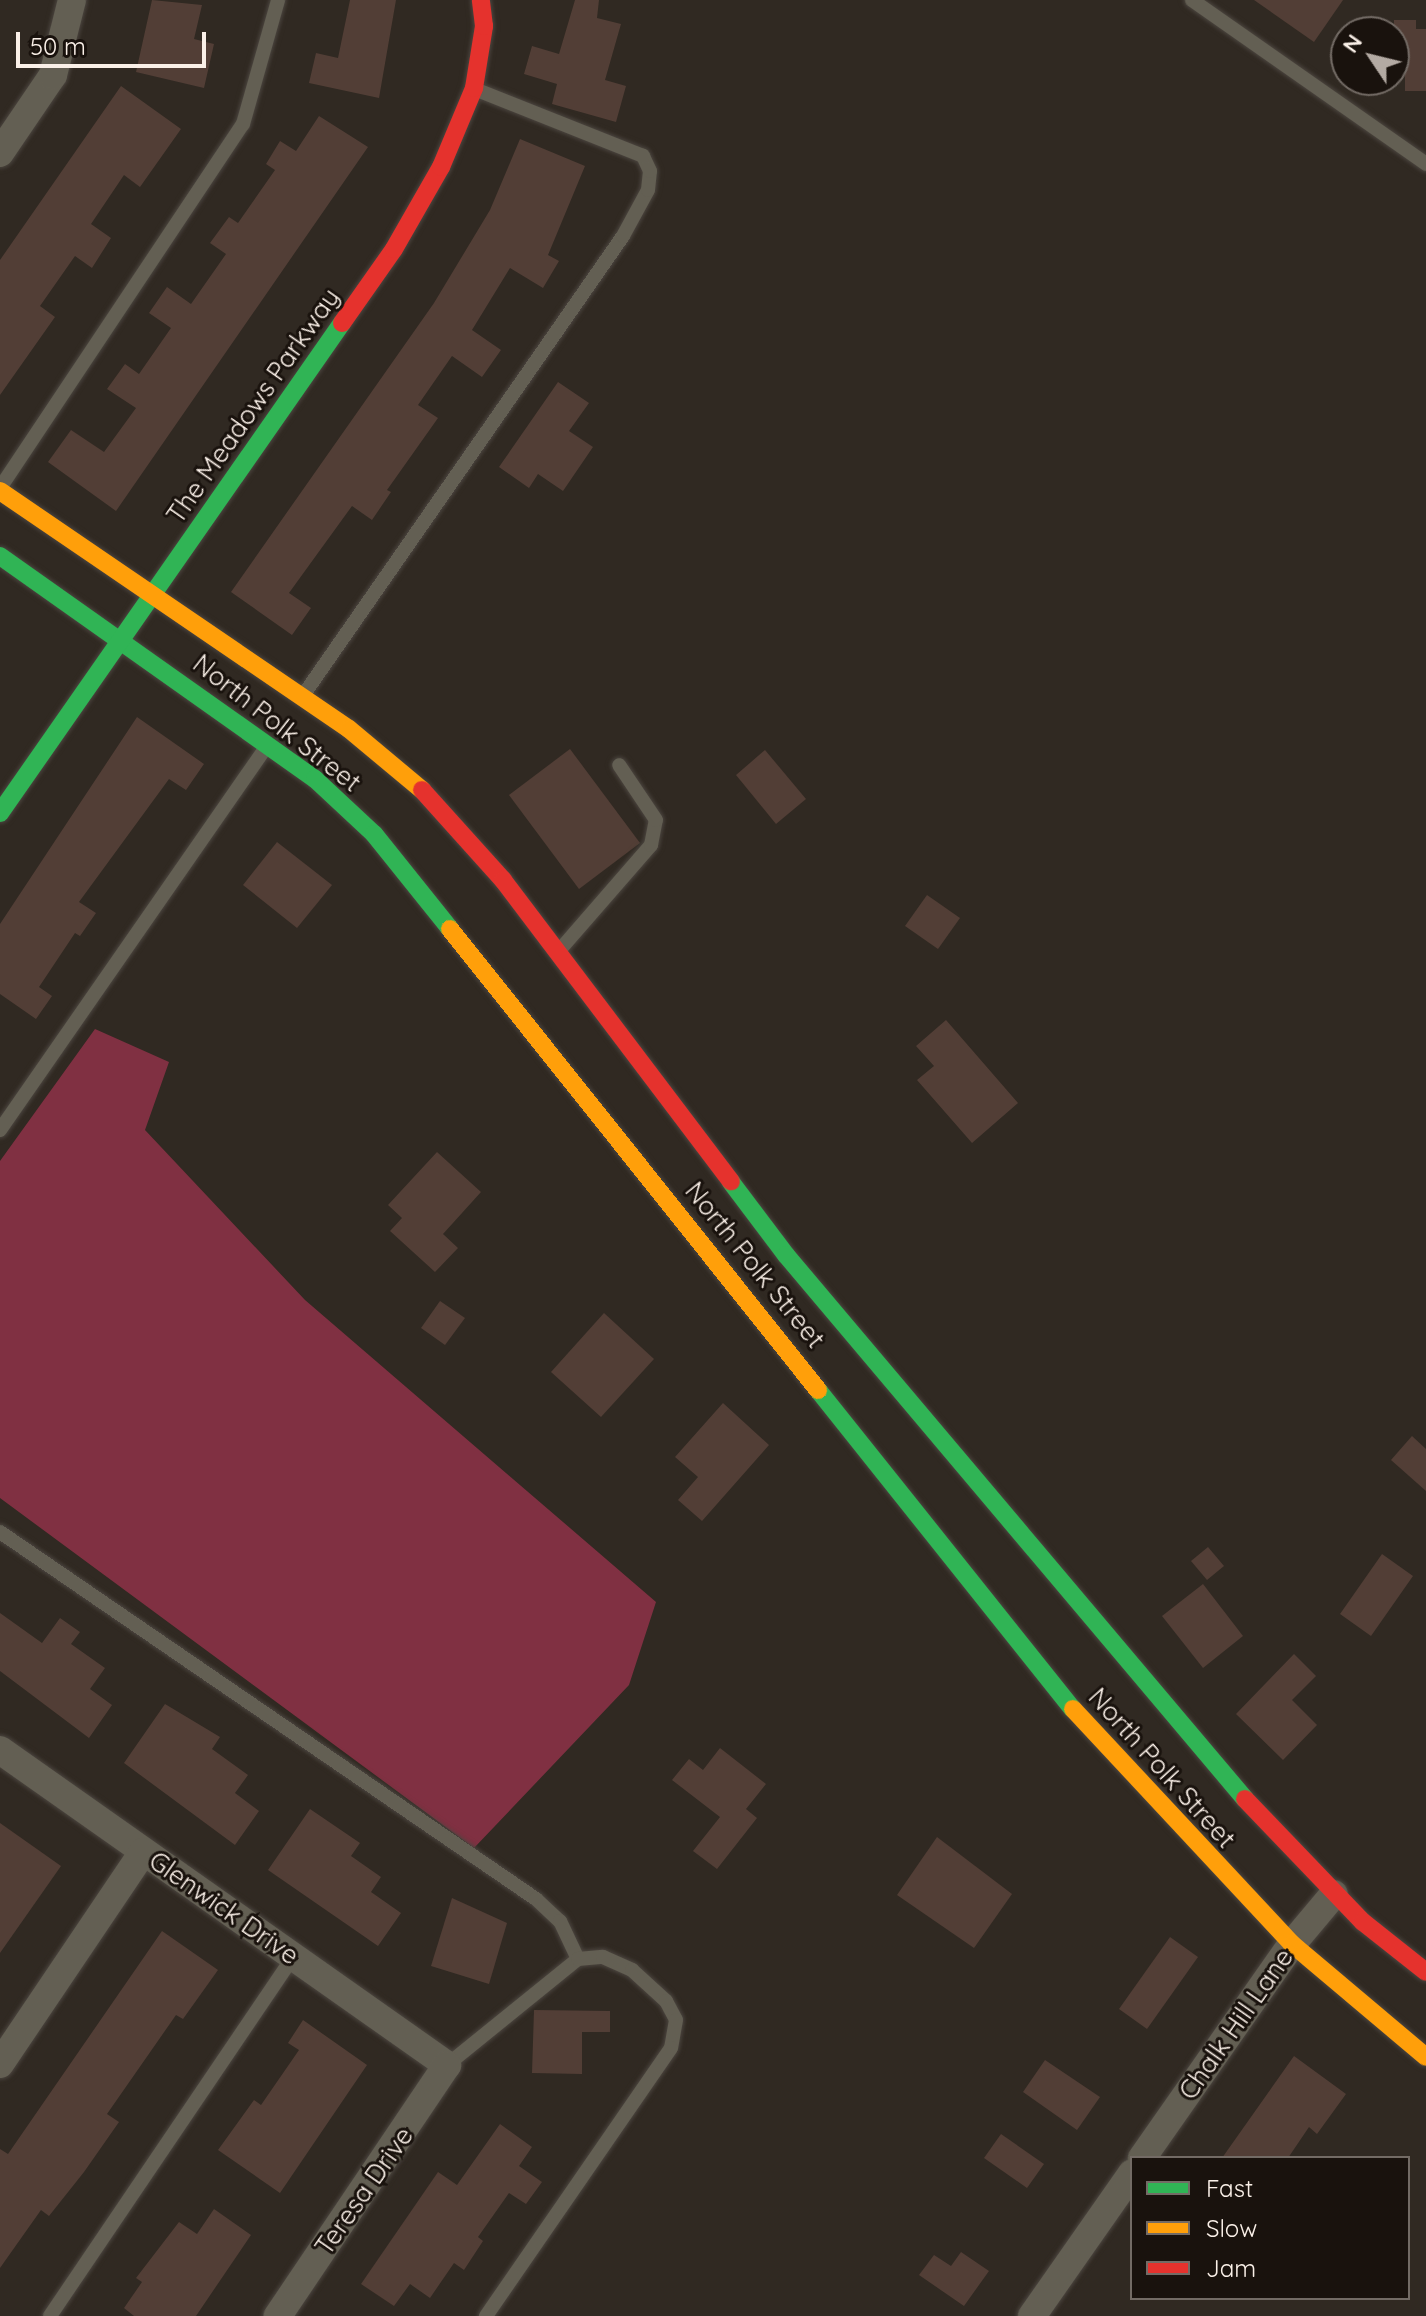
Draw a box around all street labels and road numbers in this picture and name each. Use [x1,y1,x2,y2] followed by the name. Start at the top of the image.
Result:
[160,282,346,530] street label: The Meadows Parkway
[187,648,367,798] street label: North Polk Street
[679,1176,831,1354] street label: North Polk Street
[1082,1682,1242,1854] street label: North Polk Street
[143,1845,305,1971] street label: Glenwick Drive
[1172,1943,1300,2105] street label: Chalk Hill Lane
[308,2121,420,2261] street label: Teresa Drive

